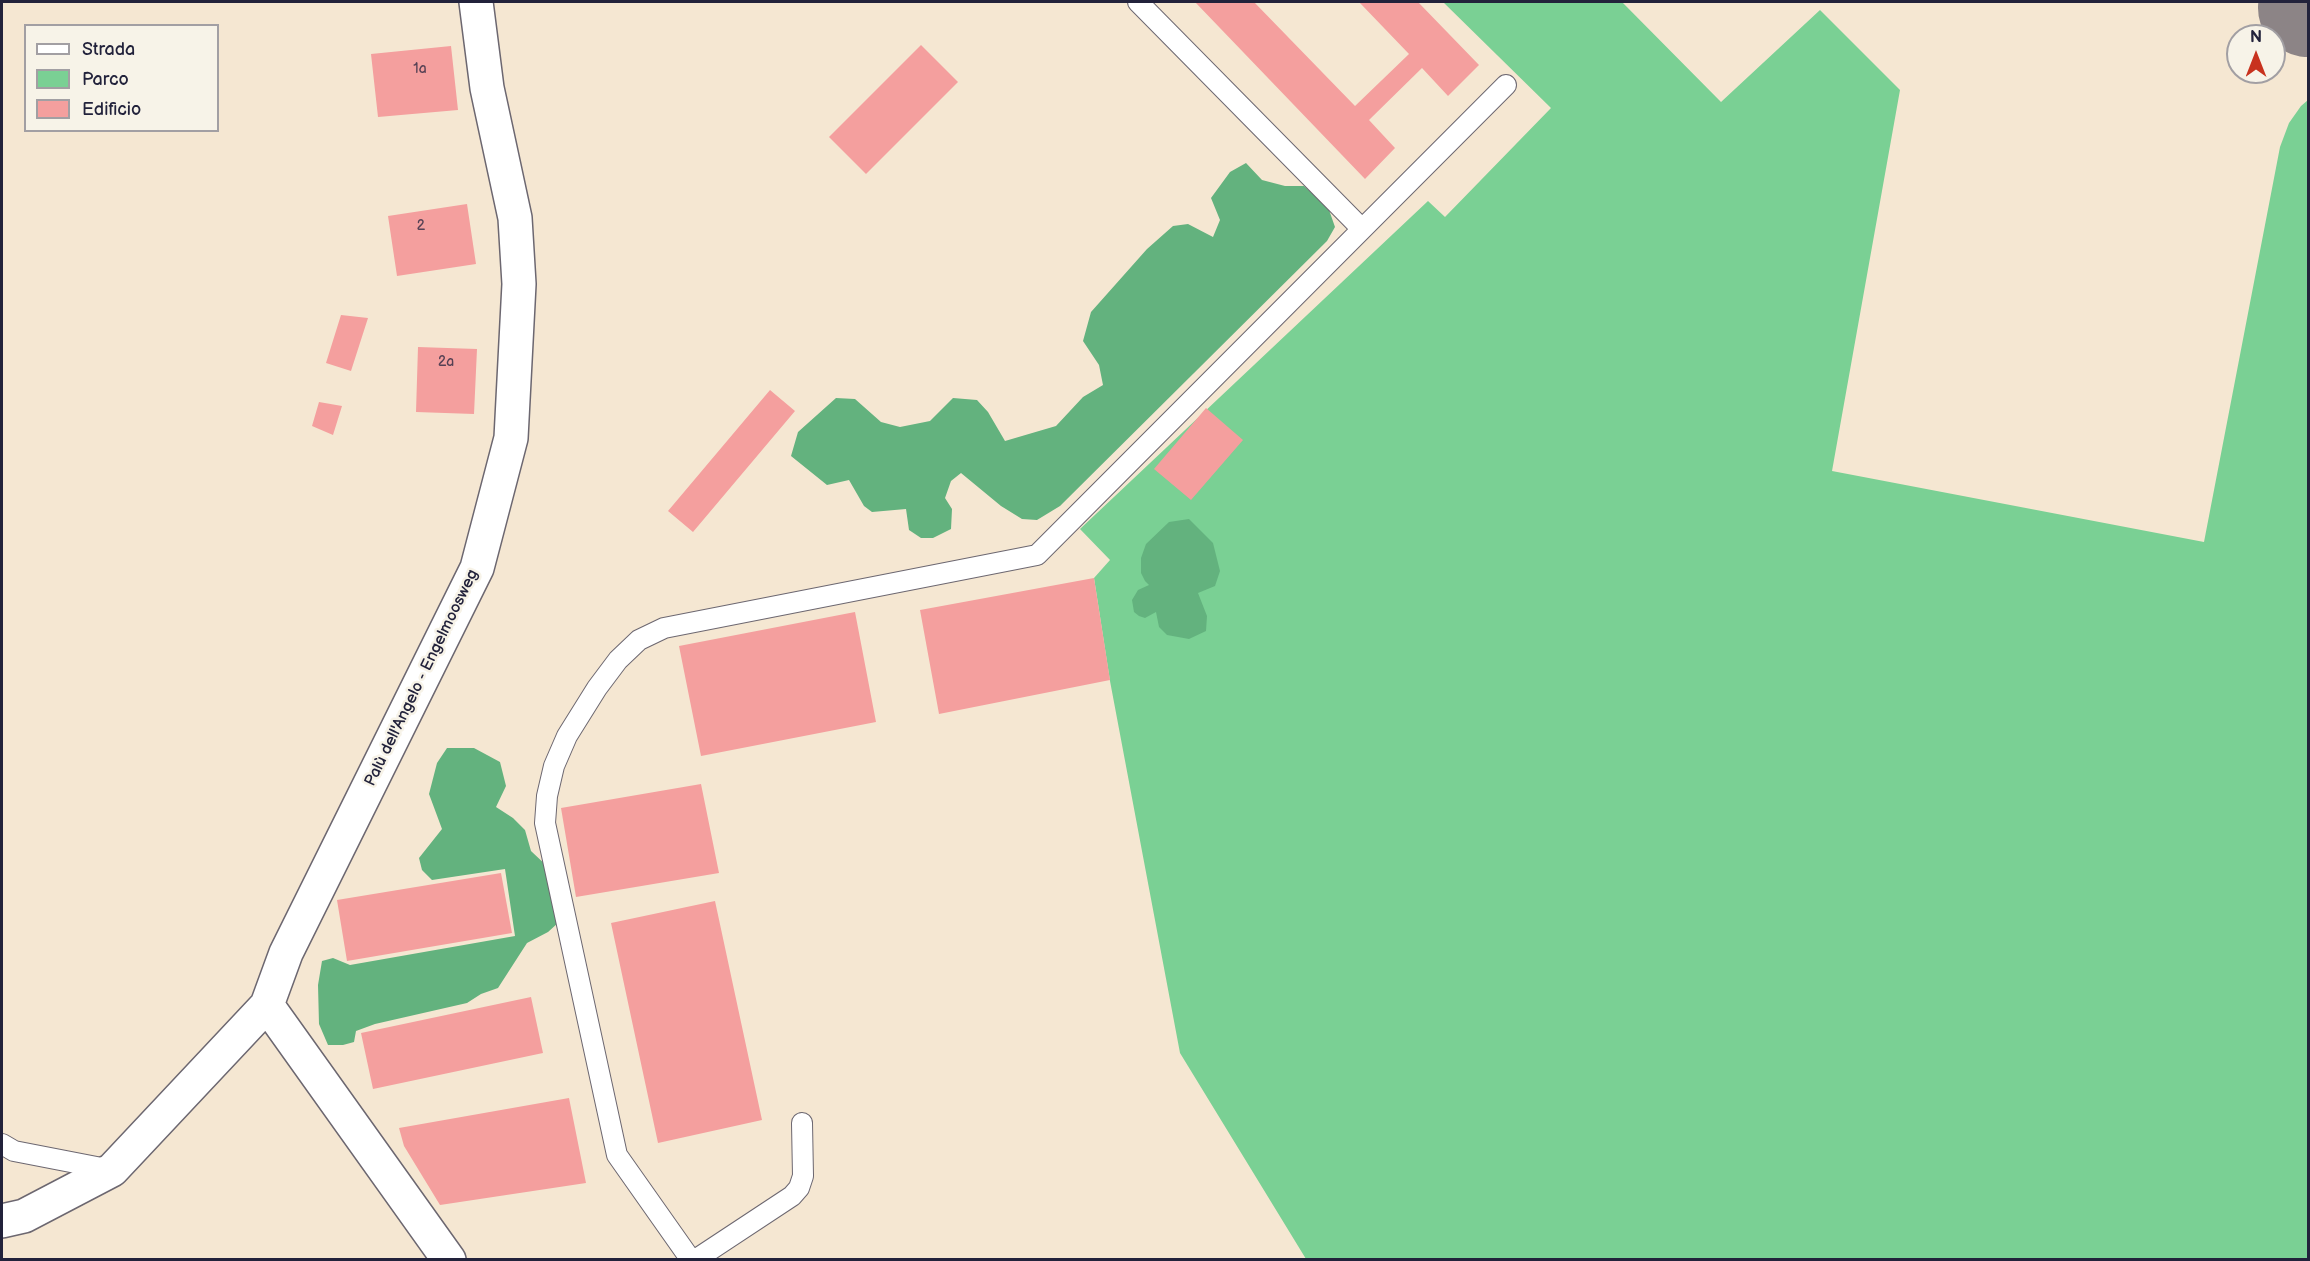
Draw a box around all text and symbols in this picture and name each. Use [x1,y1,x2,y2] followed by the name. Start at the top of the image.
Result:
[24,24,219,132] legend
[2226,24,2286,84] north arrow
[2250,28,2262,47] text: N
[82,39,135,60] text: Strada
[413,61,427,77] house number: 1a
[82,69,129,90] text: Parco
[82,99,141,120] text: Edificio
[417,218,425,234] house number: 2
[438,354,454,370] house number: 2a
[361,567,483,789] street label: Palù dell'Angelo - Engelmoosweg

